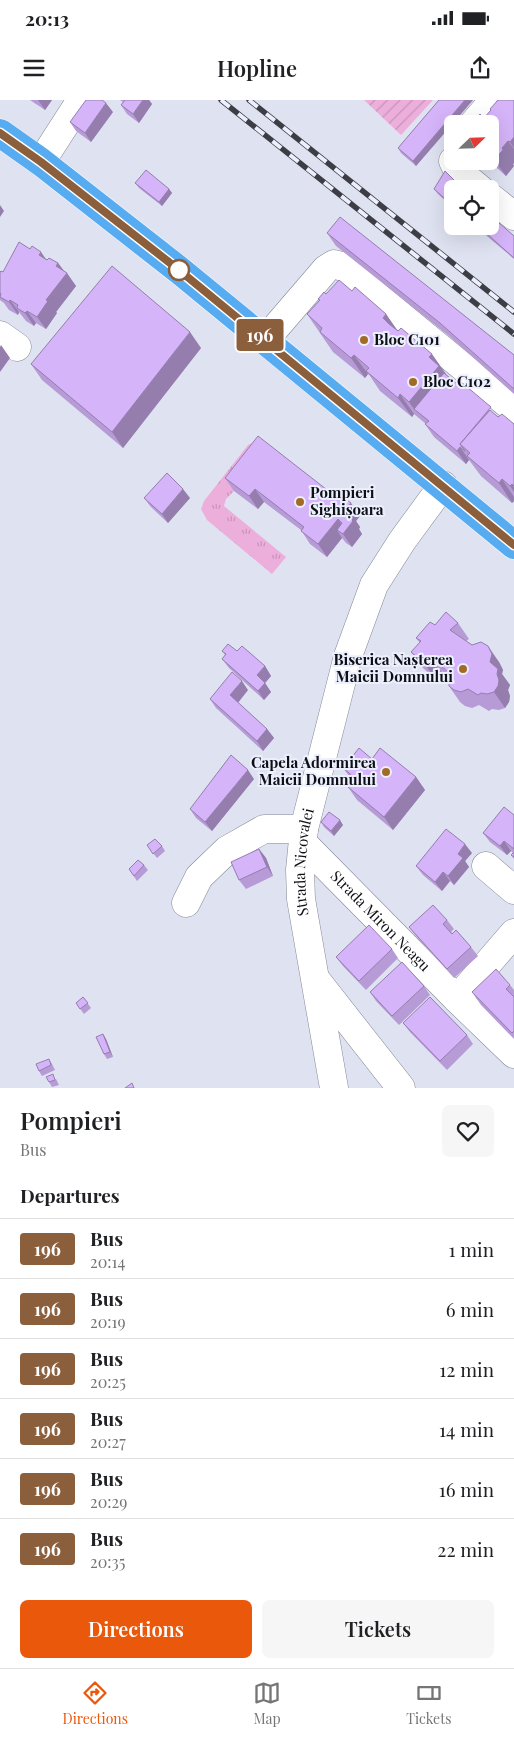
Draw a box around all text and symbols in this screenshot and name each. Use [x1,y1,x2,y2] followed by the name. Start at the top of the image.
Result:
[25,5,69,31] text: 20:13
[217,53,297,83] text: Hopline
[20,54,48,82] icon: menu
[466,54,494,82] icon: share
[444,115,499,170] north arrow
[444,115,499,235] map controls
[444,180,499,235] button: locate
[168,259,190,281] unlabelled marker
[231,319,289,351] line badge: 196
[247,323,273,347] text: 196
[374,329,440,349] place label: Bloc C101
[358,334,370,346] marker: Bloc C101
[423,371,491,391] place label: Bloc C102
[407,376,419,388] marker: Bloc C102
[310,482,384,519] place label: Pompieri Sighișoara
[294,496,306,508] marker: Pompieri Sighișoara
[333,649,453,686] place label: Biserica Nașterea Maicii Domnului
[457,663,469,675] marker: Biserica Nașterea Maicii Domnului
[251,752,376,789] place label: Capela Adormirea Maicii Domnului
[380,766,392,778] marker: Capela Adormirea Maicii Domnului
[289,805,318,918] street label: Strada Nicovalei
[327,866,435,976] street label: Strada Miron Neagu
[20,1104,122,1136] text: Pompieri
[442,1105,494,1157] button: heart
[20,1139,46,1160] text: Bus
[20,1182,120,1208] text: Departures
[90,1225,123,1251] text: Bus
[448,1236,494,1262] text: 1 min
[34,1237,61,1261] text: 196
[90,1251,125,1272] text: 20:14
[90,1285,123,1311] text: Bus
[446,1296,494,1322] text: 6 min
[34,1297,61,1321] text: 196
[90,1311,126,1332] text: 20:19
[90,1345,123,1371] text: Bus
[439,1356,494,1382] text: 12 min
[34,1357,61,1381] text: 196
[90,1371,126,1392] text: 20:25
[90,1405,123,1431] text: Bus
[439,1416,494,1442] text: 14 min
[34,1417,61,1441] text: 196
[90,1431,126,1452] text: 20:27
[90,1465,123,1491] text: Bus
[439,1476,494,1502] text: 16 min
[34,1477,61,1501] text: 196
[90,1491,127,1512] text: 20:29
[90,1525,123,1551] text: Bus
[437,1536,494,1562] text: 22 min
[34,1537,61,1561] text: 196
[90,1551,125,1572] text: 20:35
[20,1600,252,1658] button: Directions
[262,1600,494,1658] button: Tickets
[63,1679,128,1728] tab: Directions
[253,1679,281,1728] tab: Map
[406,1679,451,1728] tab: Tickets

